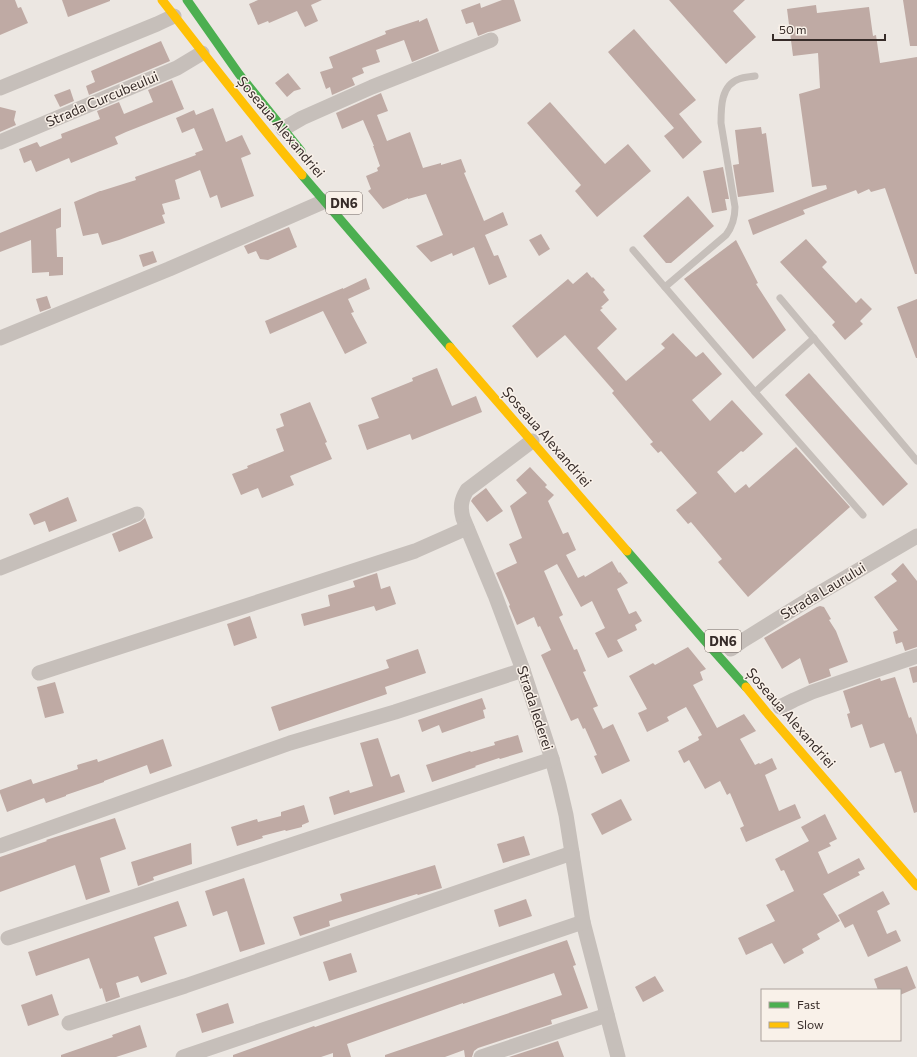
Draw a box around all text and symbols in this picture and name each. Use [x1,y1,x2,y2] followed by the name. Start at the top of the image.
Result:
[773,16,885,42] scale bar
[779,22,807,36] text: 50 m
[43,67,161,130] street label: Strada Curcubeului
[233,73,329,181] street label: Șoseaua Alexandriei
[326,192,362,214] road number: DN6
[499,383,595,491] street label: Șoseaua Alexandriei
[777,559,868,623] street label: Strada Laurului
[705,630,741,652] road number: DN6
[514,663,557,752] street label: Strada Iederei
[743,664,839,772] street label: Șoseaua Alexandriei
[761,989,901,1041] legend
[797,997,820,1011] text: Fast
[797,1017,824,1031] text: Slow

